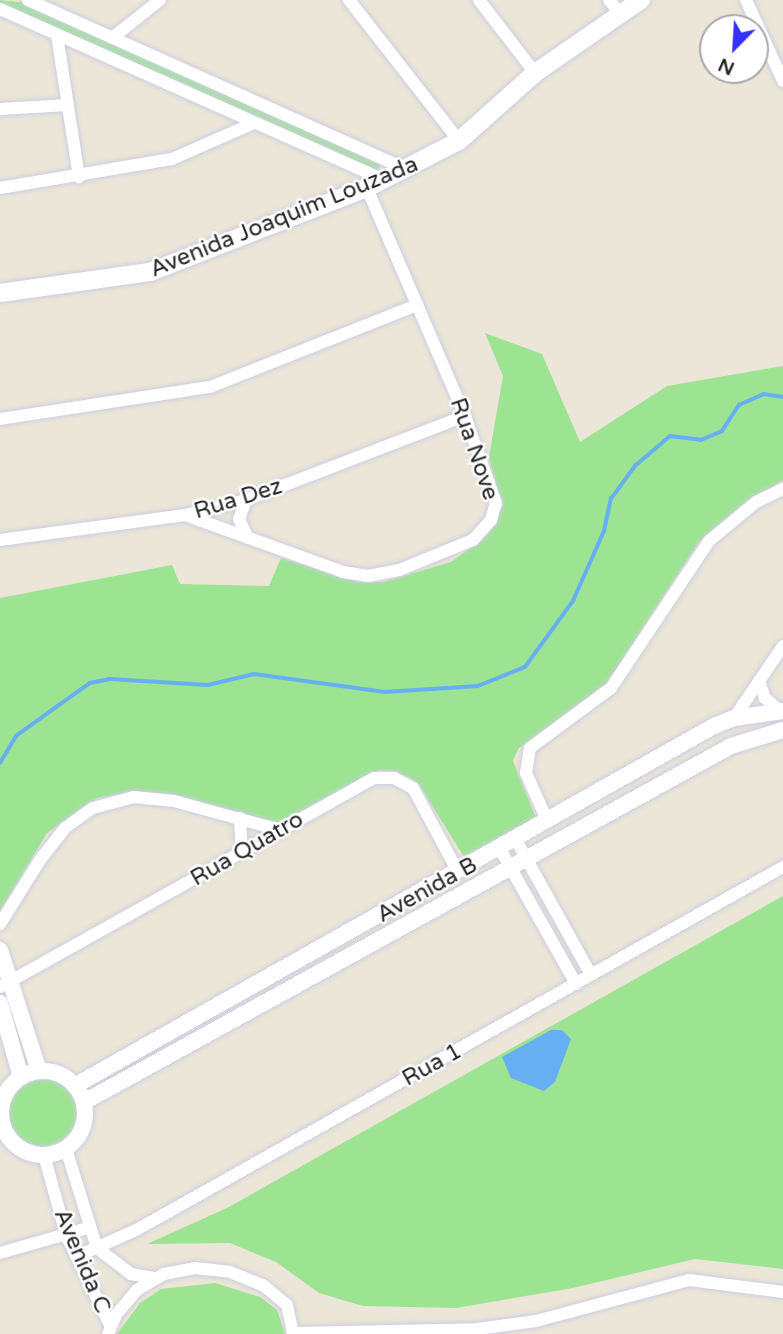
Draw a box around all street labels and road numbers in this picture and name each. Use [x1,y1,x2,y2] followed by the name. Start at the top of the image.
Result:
[146,151,422,283] street label: Avenida Joaquim Louzada
[444,394,504,504] street label: Rua Nove
[191,473,285,525] street label: Rua Dez
[186,806,308,892] street label: Rua Quatro
[372,851,482,929] street label: Avenida B
[397,1037,467,1093] street label: Rua 1
[48,1205,116,1317] street label: Avenida C

